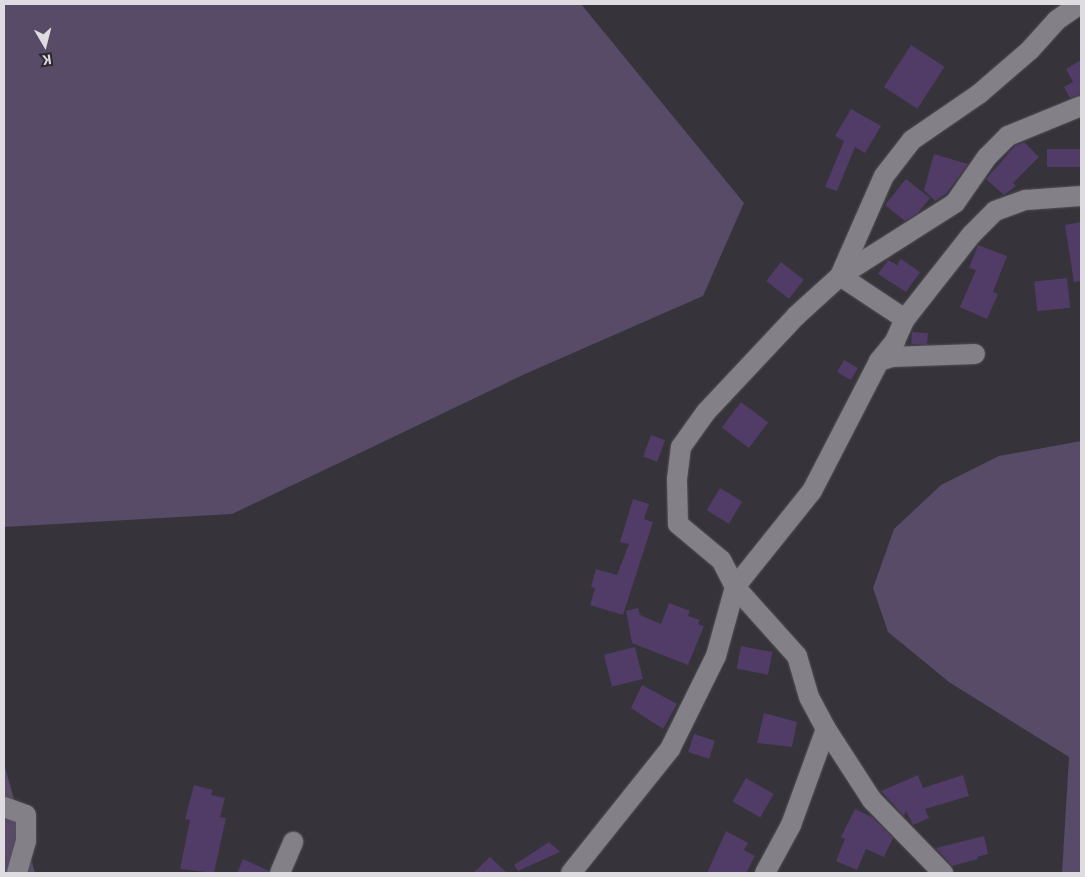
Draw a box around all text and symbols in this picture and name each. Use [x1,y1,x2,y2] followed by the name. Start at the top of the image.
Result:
[20,20,70,70] north arrow
[42,51,53,69] text: K

